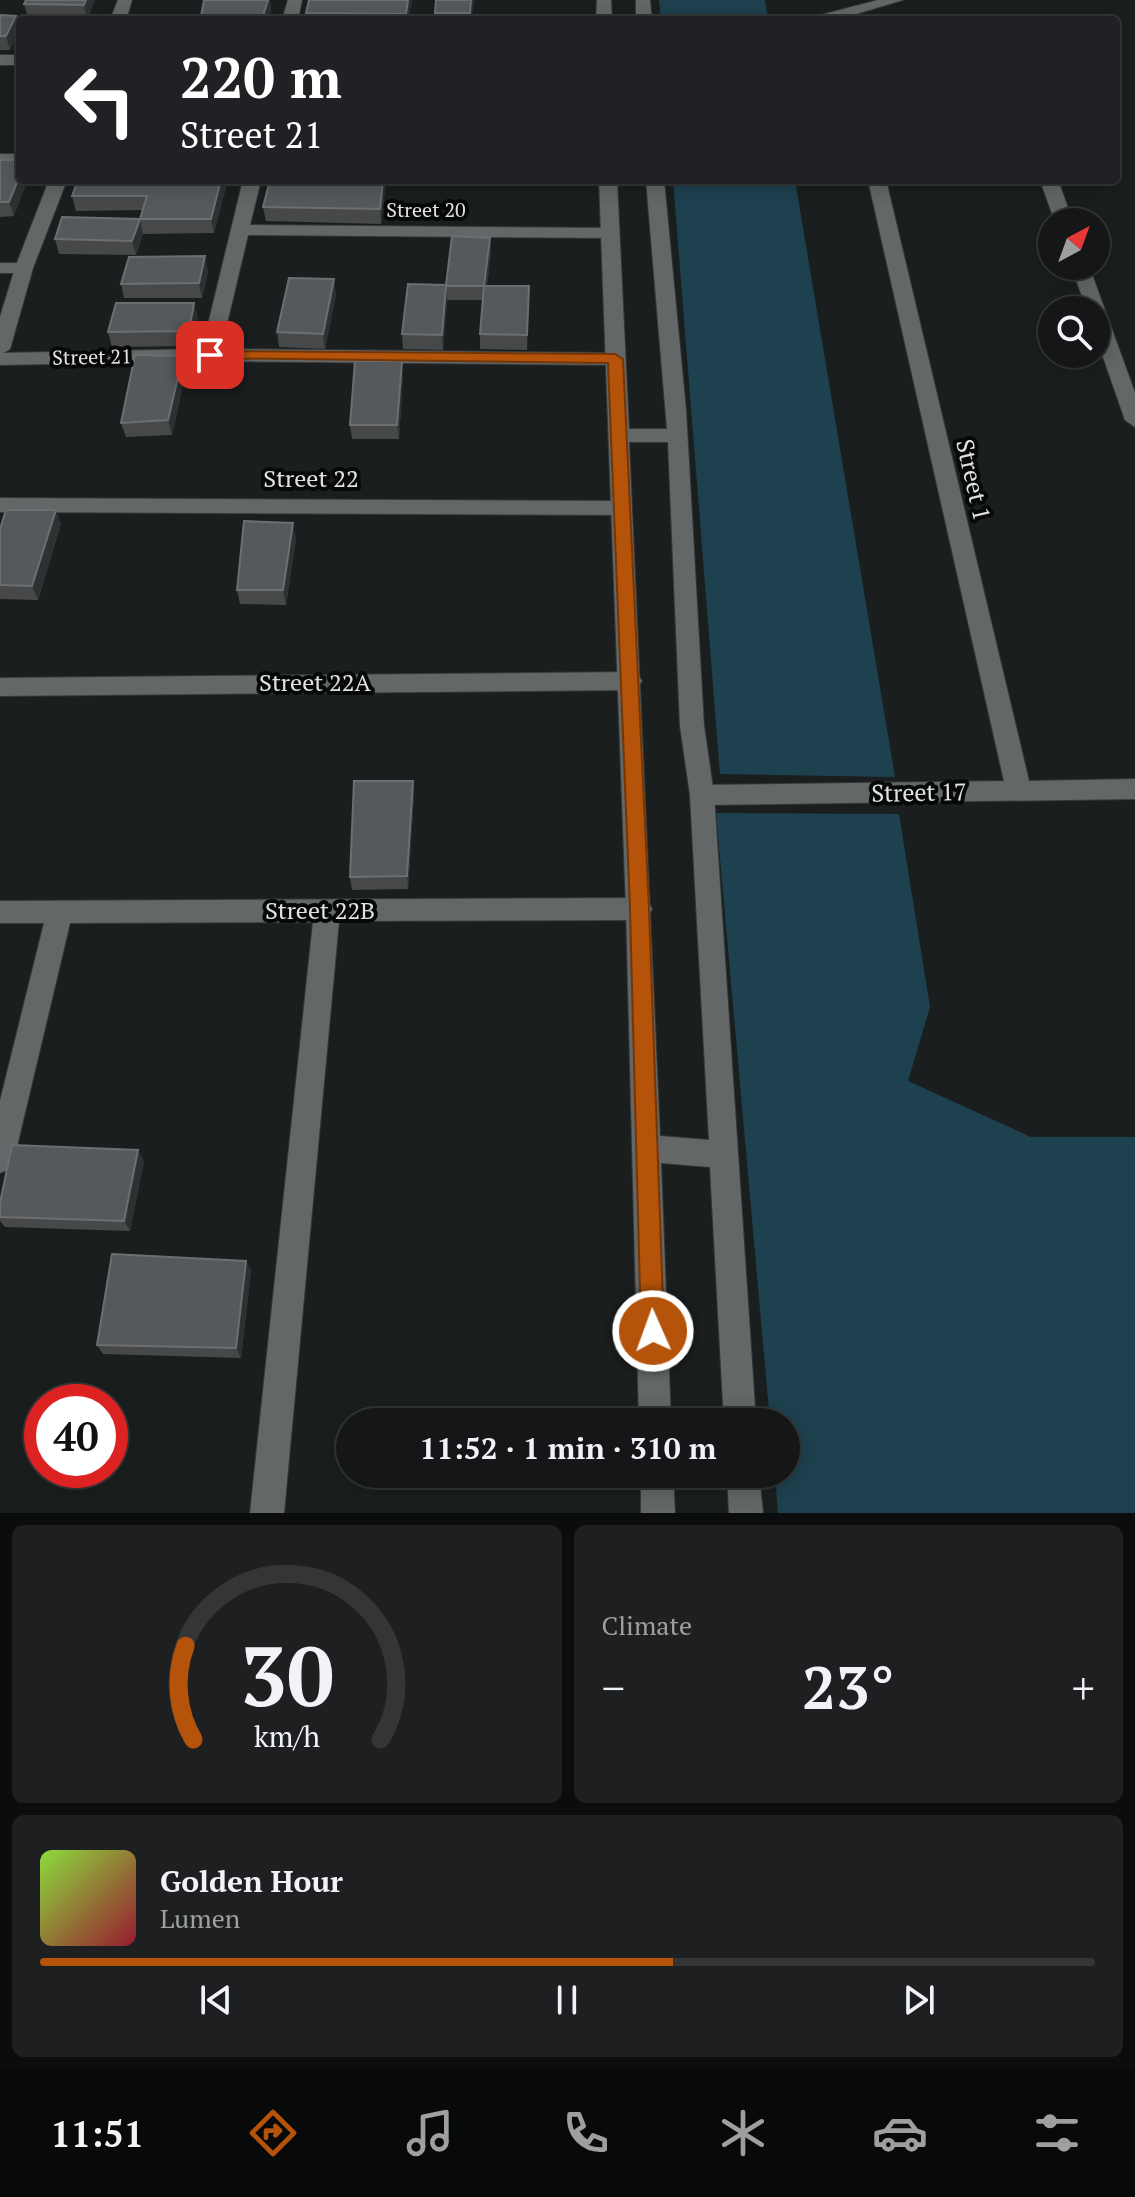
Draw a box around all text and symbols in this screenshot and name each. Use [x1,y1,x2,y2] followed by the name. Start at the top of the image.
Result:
[180,40,342,114] text: 220 m
[48,48,152,152] icon: left
[180,111,323,158] text: Street 21
[386,196,466,223] street label: Street 20
[1038,208,1110,280] north arrow
[1038,208,1110,368] map controls
[1038,296,1110,368] button: search
[176,321,244,389] pin
[188,333,232,377] icon: arrive
[52,342,132,371] street label: Street 21
[949,436,999,524] street label: Street 1
[263,462,359,494] street label: Street 22
[259,666,372,698] street label: Street 22A
[871,775,967,809] street label: Street 17
[265,894,375,926] street label: Street 22B
[611,1289,695,1373] position arrow
[24,1384,128,1488] speed limit sign: 40
[420,1428,716,1468] text: 11:52 · 1 min · 310 m
[602,1608,692,1642] text: Climate
[240,1620,334,1730] text: 30
[802,1647,895,1726] text: 23°
[602,1658,625,1717] text: −
[1072,1658,1095,1717] text: +
[254,1717,320,1755] text: km/h
[160,1861,343,1901] text: Golden Hour
[160,1901,240,1935] text: Lumen
[194,1978,238,2022] icon: previous
[545,1978,589,2022] icon: pause
[897,1978,941,2022] icon: next
[245,2105,301,2161] icon: directions
[402,2105,458,2161] icon: music
[558,2105,614,2161] icon: phone
[715,2105,771,2161] icon: climate
[872,2105,928,2161] icon: car
[1029,2105,1085,2161] icon: filters
[50,2110,144,2157] text: 11:51

